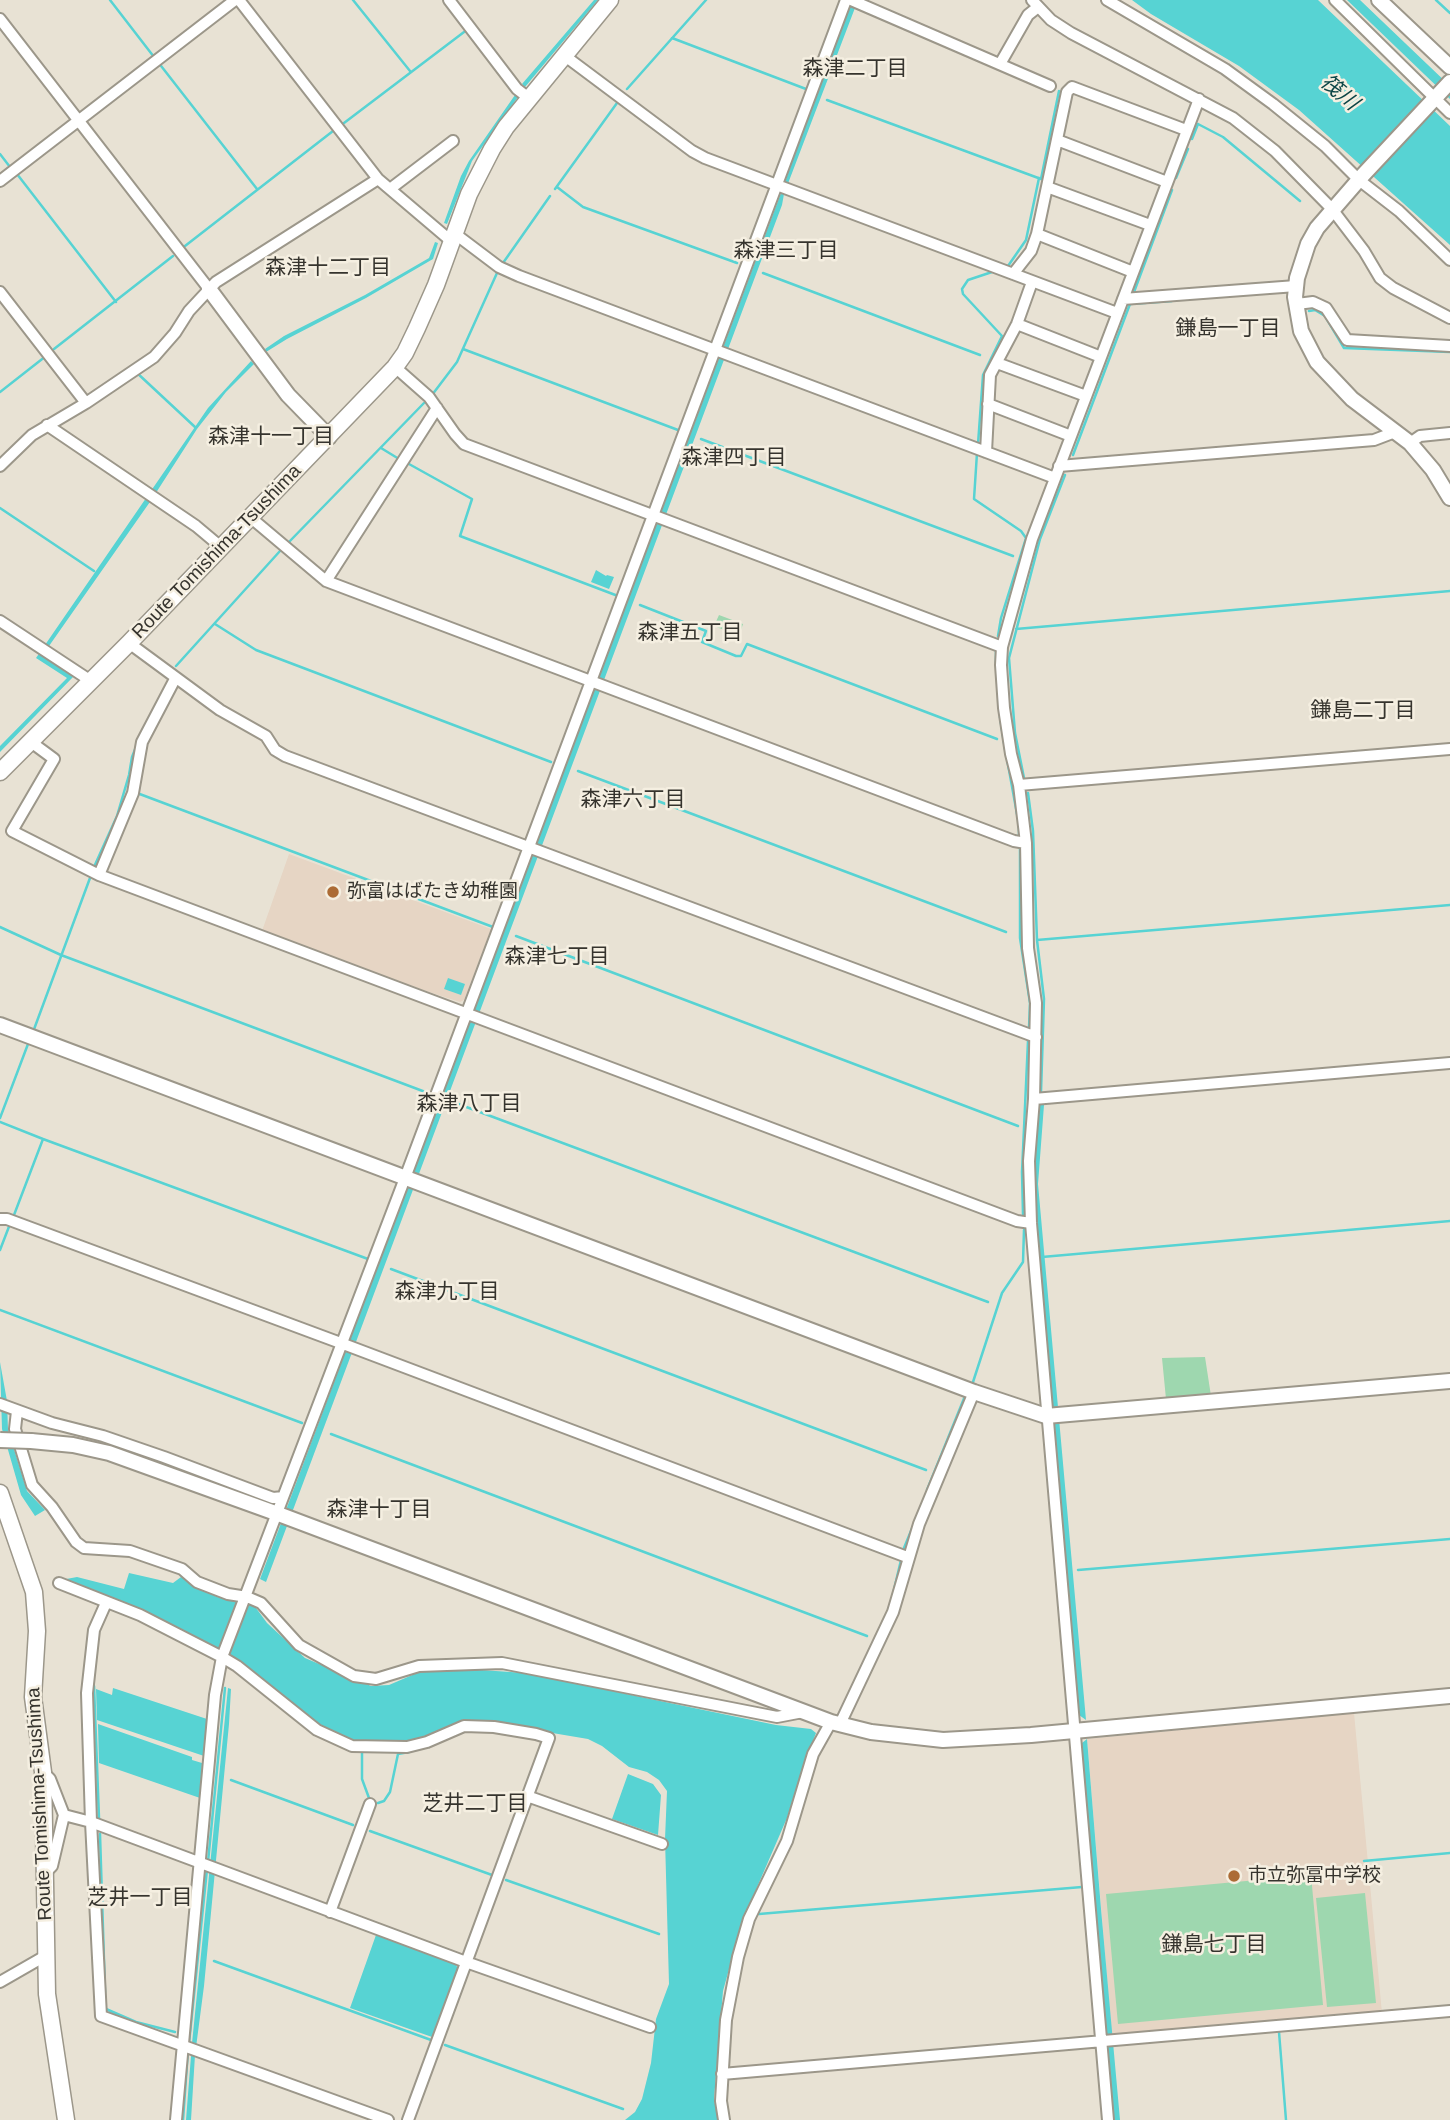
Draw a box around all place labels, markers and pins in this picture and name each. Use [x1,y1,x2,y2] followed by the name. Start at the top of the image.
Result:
[347,881,518,903] place label: 弥富はばたき幼稚園
[325,884,341,900] marker: 弥富はばたき幼稚園
[1248,1865,1381,1887] place label: 市立弥冨中学校
[1226,1868,1242,1884] marker: 市立弥冨中学校

